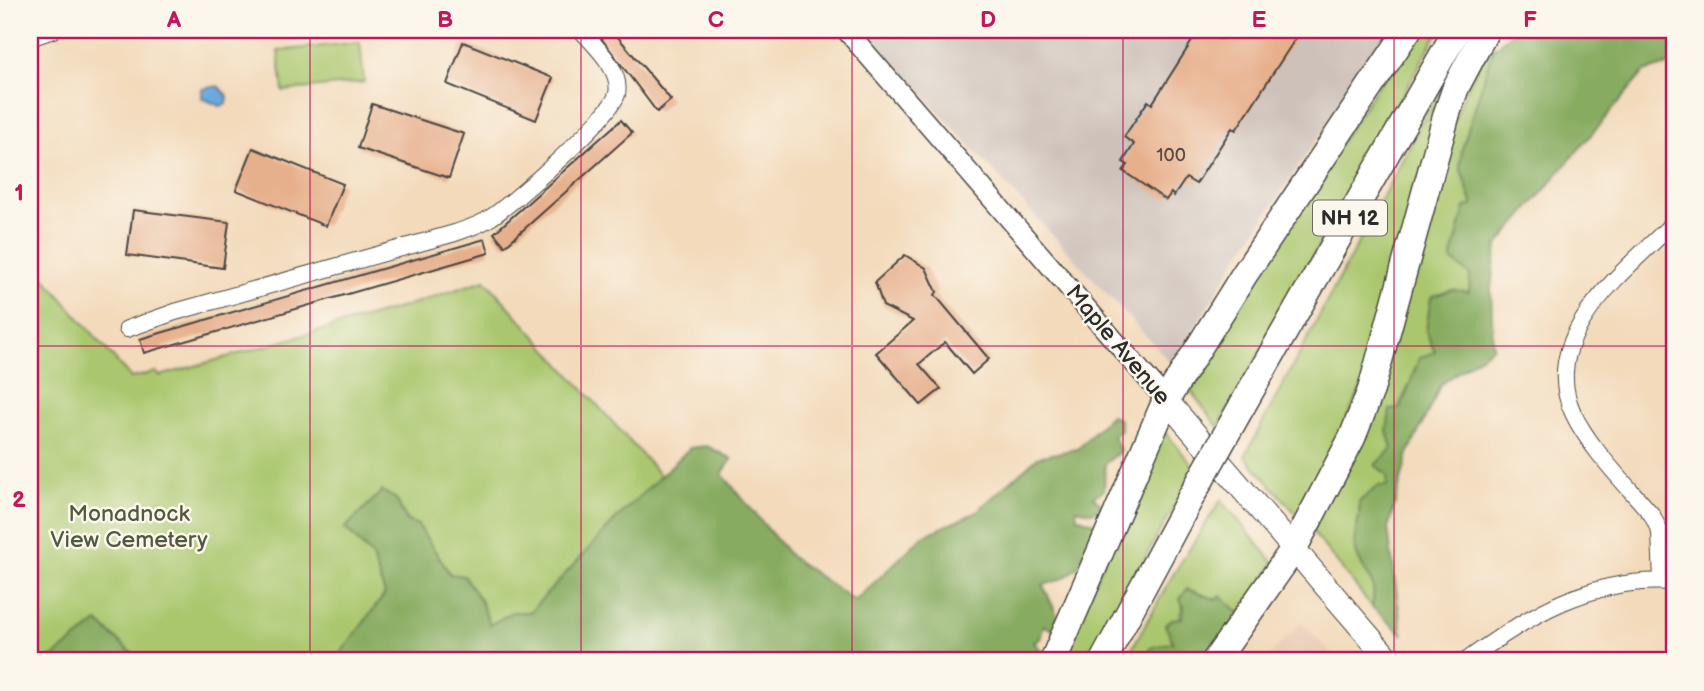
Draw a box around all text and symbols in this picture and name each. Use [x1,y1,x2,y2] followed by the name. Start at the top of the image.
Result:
[166,6,182,34] text: A
[437,6,453,34] text: B
[708,6,724,34] text: C
[980,6,996,34] text: D
[1252,6,1267,34] text: E
[1523,6,1537,34] text: F
[1156,144,1186,167] house number: 100
[14,179,24,207] text: 1
[1313,200,1387,235] road number: NH 12
[1060,279,1176,411] street label: Maple Avenue
[12,486,26,514] text: 2
[50,500,208,554] park label: Monadnock View Cemetery

